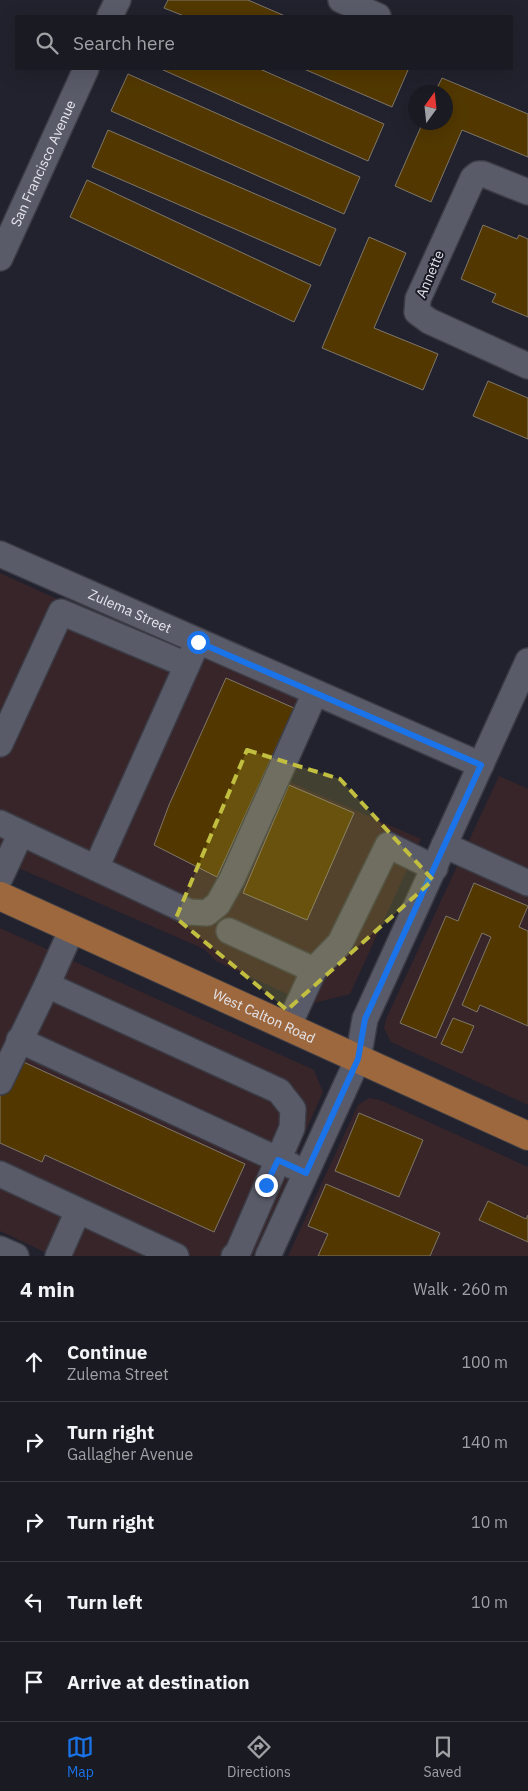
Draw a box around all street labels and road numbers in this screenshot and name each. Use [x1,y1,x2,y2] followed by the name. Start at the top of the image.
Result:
[6,97,80,230] street label: San Francisco Avenue
[412,247,448,300] street label: Annette
[86,585,174,637] street label: Zulema Street
[210,985,318,1047] street label: West Calton Road

